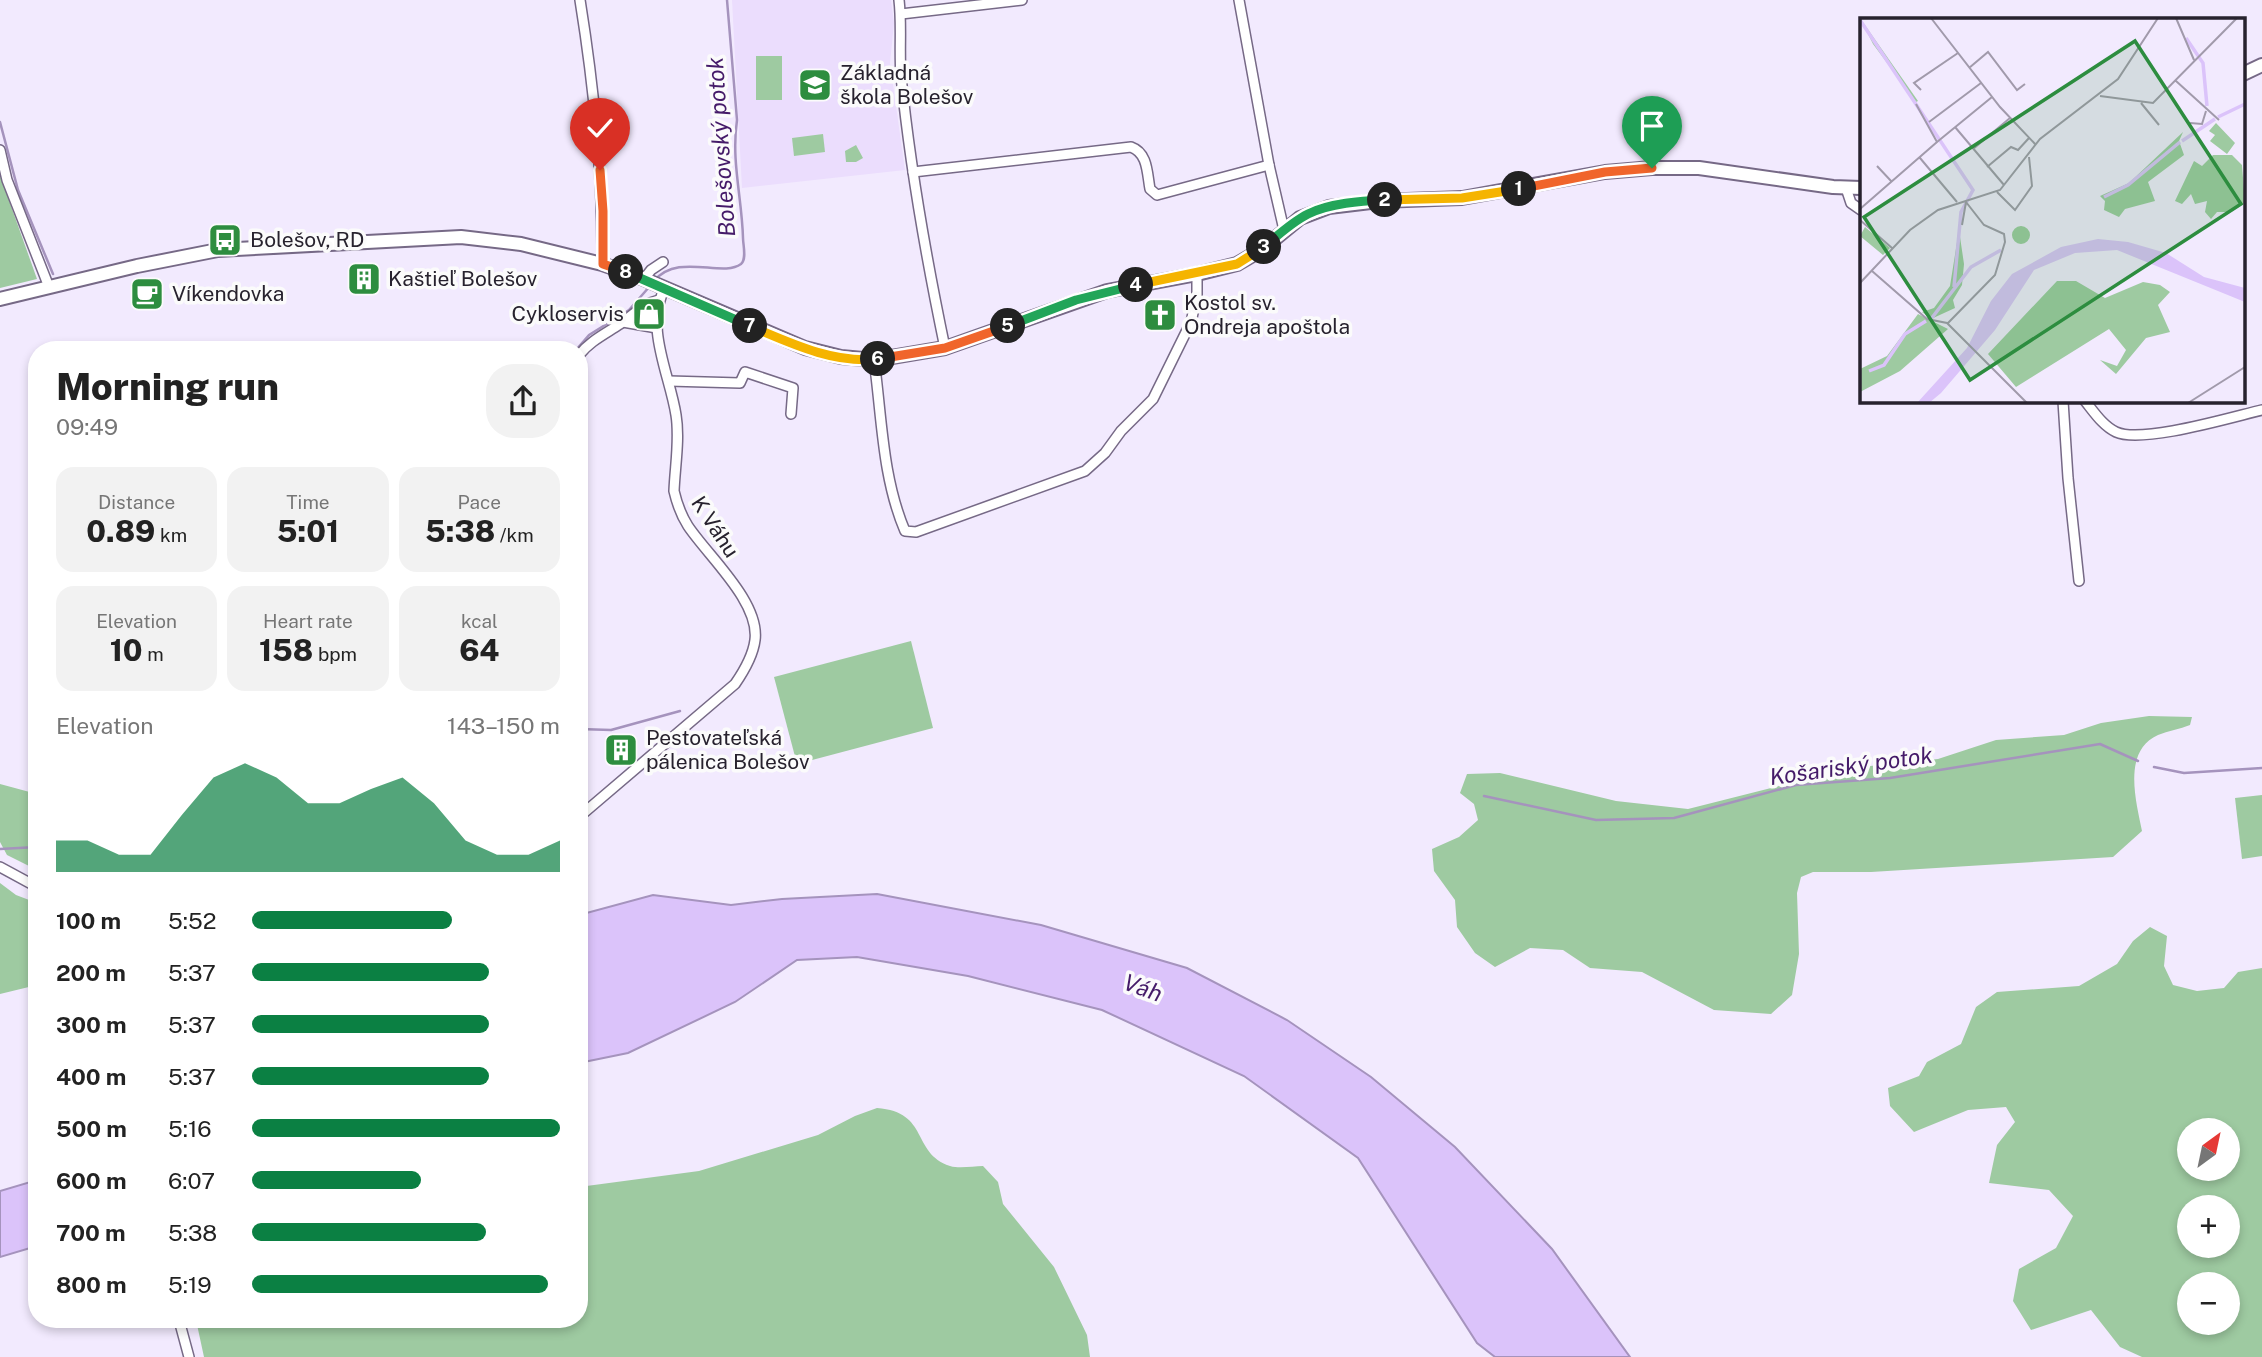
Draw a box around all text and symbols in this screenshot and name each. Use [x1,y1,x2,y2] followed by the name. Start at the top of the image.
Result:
[1860,18,2244,402] inset map
[701,56,740,238] water label: Bolešovský potok
[840,60,974,109] place label: Základná škola Bolešov
[796,66,834,104] school or university icon: Základná škola Bolešov
[1622,96,1682,168] pin
[570,98,630,170] pin
[1633,107,1671,145] icon: arrive
[581,109,619,147] icon: check
[1502,172,1536,206] pin: 1
[1514,177,1523,199] text: 1
[1368,182,1402,218] pin: 2
[1378,188,1391,210] text: 2
[206,221,244,259] bus stop icon: Bolešov, RD
[250,227,364,252] place label: Bolešov, RD
[1246,230,1282,264] pin: 3
[1257,235,1270,257] text: 3
[608,254,644,290] pin: 8
[345,260,383,298] building icon: Kaštieľ Bolešov
[619,260,632,282] text: 8
[388,266,538,291] place label: Kaštieľ Bolešov
[1118,268,1154,302] pin: 4
[1129,273,1142,295] text: 4
[128,275,166,313] cafe icon: Víkendovka
[172,281,284,306] place label: Víkendovka
[1184,290,1350,339] place label: Kostol sv. Ondreja apoštola
[630,295,668,333] shop icon: Cykloservis
[1141,296,1179,334] church icon: Kostol sv. Ondreja apoštola
[511,301,624,326] place label: Cykloservis
[732,308,768,344] pin: 7
[990,308,1026,344] pin: 5
[744,314,755,336] text: 7
[1001,314,1014,336] text: 5
[860,342,896,376] pin: 6
[871,347,884,369] text: 6
[56,364,279,409] text: Morning run
[486,364,560,438] button: share
[56,413,118,440] text: 09:49
[98,491,175,513] text: Distance
[286,491,330,513] text: Time
[458,491,501,513] text: Pace
[686,491,744,562] street label: K Váhu
[86,513,155,549] text: 0.89
[277,513,339,549] text: 5:01
[425,513,495,549] text: 5:38
[155,524,187,546] text: km
[495,524,534,546] text: /km
[96,610,177,632] text: Elevation
[263,610,353,632] text: Heart rate
[461,610,498,632] text: kcal
[110,632,143,668] text: 10
[259,632,313,668] text: 158
[459,632,499,668] text: 64
[143,643,164,665] text: m
[313,643,357,665] text: bpm
[56,712,154,739] text: Elevation
[447,712,560,739] text: 143–150 m
[646,725,810,774] place label: Pestovateľská pálenica Bolešov
[602,731,640,769] building icon: Pestovateľská pálenica Bolešov
[1768,741,1935,790] water label: Košariský potok
[56,907,121,934] text: 100 m
[168,907,216,934] text: 5:52
[56,959,126,986] text: 200 m
[168,959,216,986] text: 5:37
[1120,968,1166,1007] water label: Váh
[56,1011,127,1038] text: 300 m
[168,1011,216,1038] text: 5:37
[56,1063,126,1090] text: 400 m
[168,1063,216,1090] text: 5:37
[56,1115,127,1142] text: 500 m
[168,1115,212,1142] text: 5:16
[2177,1118,2240,1181] north arrow
[2177,1118,2240,1335] map controls
[56,1167,126,1194] text: 600 m
[168,1167,215,1194] text: 6:07
[2177,1195,2240,1258] button: +
[56,1219,126,1246] text: 700 m
[168,1219,217,1246] text: 5:38
[56,1271,127,1298] text: 800 m
[168,1271,212,1298] text: 5:19
[2177,1272,2240,1335] button: −

